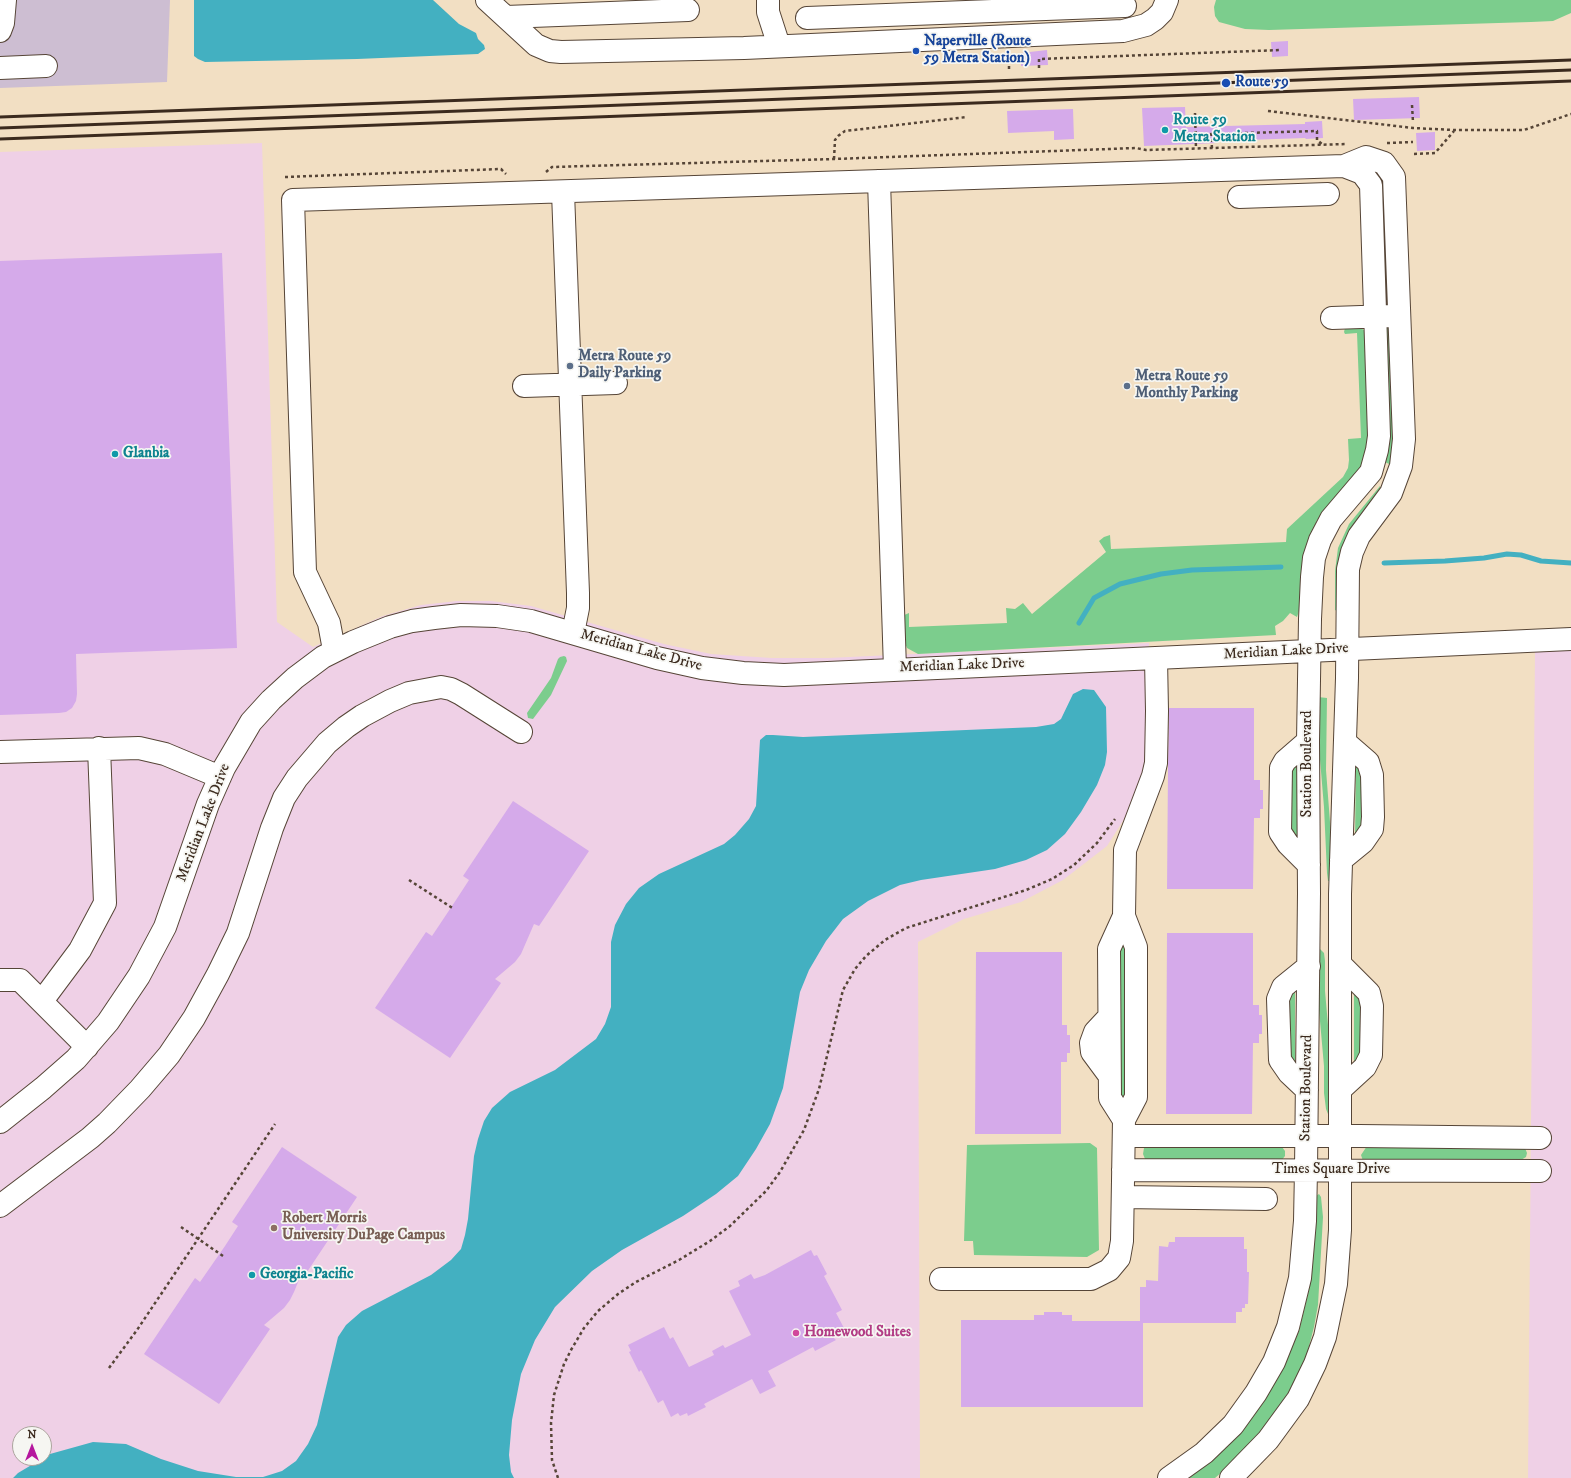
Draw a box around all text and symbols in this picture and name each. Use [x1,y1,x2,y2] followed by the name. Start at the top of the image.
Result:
[924,33,1031,68] place label: Naperville (Route 59 Metra Station)
[911,46,921,56] marker: Naperville (Route 59 Metra Station)
[1235,74,1289,92] place label: Route 59
[1220,77,1232,89] marker: Route 59
[1173,112,1256,147] place label: Route 59 Metra Station
[1160,125,1170,135] marker: Route 59 Metra Station
[578,348,671,383] place label: Metra Route 59 Daily Parking
[565,361,575,371] marker: Metra Route 59 Daily Parking
[1135,368,1238,403] place label: Metra Route 59 Monthly Parking
[1122,381,1132,391] marker: Metra Route 59 Monthly Parking
[123,445,169,463] place label: Glanbia
[110,449,120,459] marker: Glanbia
[578,626,704,676] street label: Meridian Lake Drive
[1223,640,1349,664] street label: Meridian Lake Drive
[899,655,1025,677] street label: Meridian Lake Drive
[1299,711,1317,817] street label: Station Boulevard
[173,761,235,885] street label: Meridian Lake Drive
[1297,1034,1317,1142] street label: Station Boulevard
[1272,1161,1390,1179] street label: Times Square Drive
[282,1210,445,1245] place label: Robert Morris University DuPage Campus
[269,1223,279,1233] marker: Robert Morris University DuPage Campus
[260,1266,353,1284] place label: Georgia-Pacific
[247,1270,257,1280] marker: Georgia-Pacific
[804,1324,911,1342] place label: Homewood Suites
[791,1328,801,1338] marker: Homewood Suites
[12,1426,52,1466] north arrow
[27,1428,37,1442] text: N

